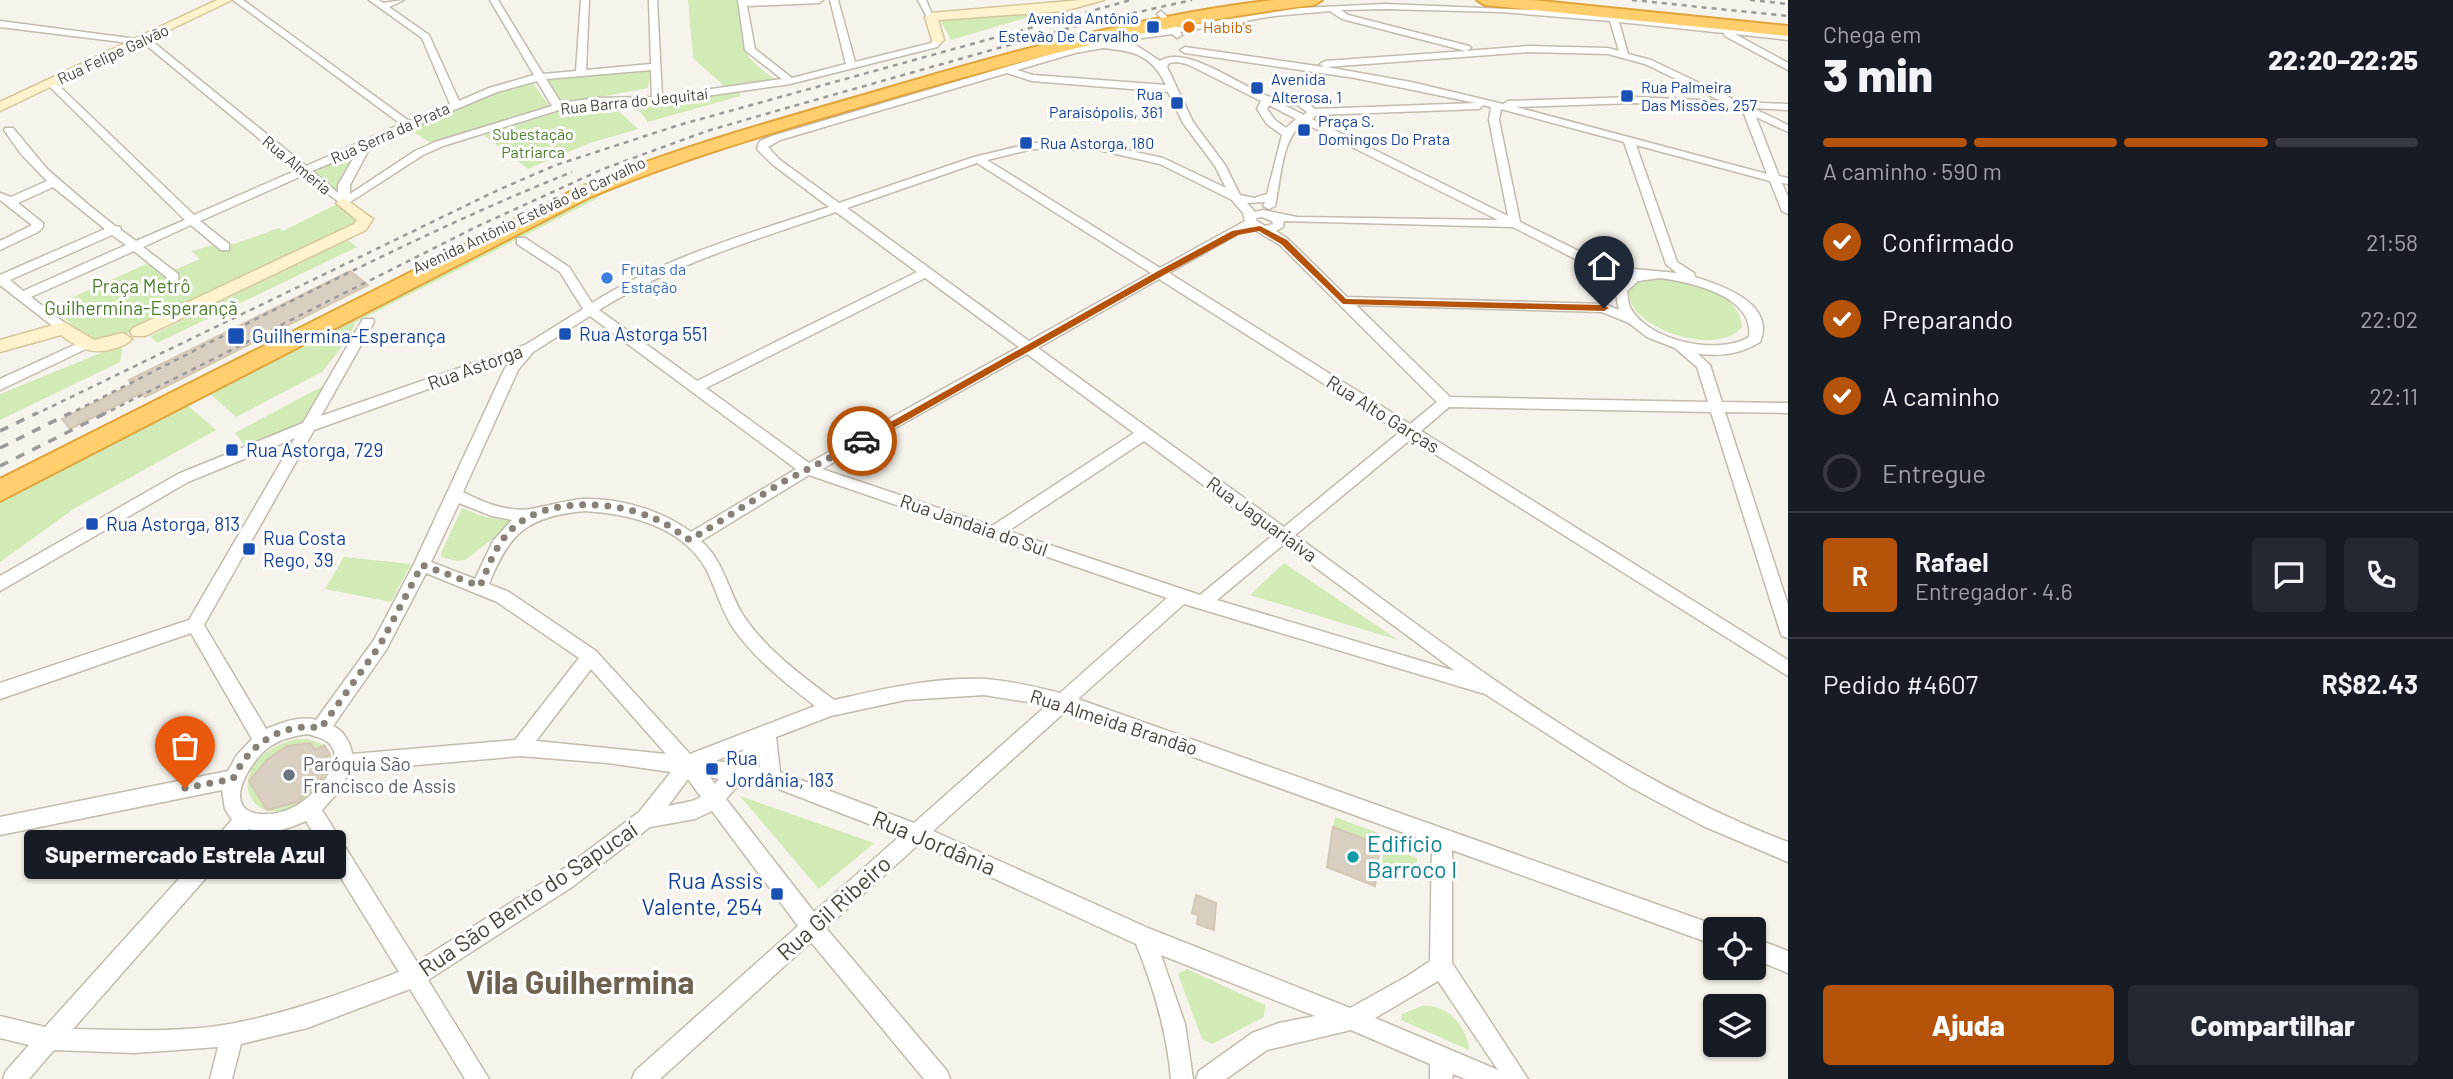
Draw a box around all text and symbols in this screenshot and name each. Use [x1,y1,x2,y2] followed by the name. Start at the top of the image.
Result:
[998,8,1139,45] place label: Avenida Antônio Estevão De Carvalho
[1203,17,1252,36] place label: Habib's
[54,19,171,88] street label: Rua Felipe Galvão
[1145,19,1161,35] marker: Avenida Antônio Estevão De Carvalho
[1181,19,1197,35] marker: Habib's
[1823,20,1921,48] text: Chega em
[2268,44,2418,75] text: 22:20–22:25
[1823,46,1933,101] text: 3 min
[1271,69,1342,106] place label: Avenida Alterosa, 1
[1641,77,1757,114] place label: Rua Palmeira Das Missões, 257
[1249,80,1265,96] marker: Avenida Alterosa, 1
[559,83,709,118] street label: Rua Barra do Jequitaí
[1049,84,1163,121] place label: Rua Paraisópolis, 361
[1619,88,1635,104] marker: Rua Palmeira Das Missões, 257
[1169,95,1185,111] marker: Rua Paraisópolis, 361
[327,98,452,167] street label: Rua Serra da Prata
[1318,111,1450,148] place label: Praça S. Domingos Do Prata
[1296,122,1312,138] marker: Praça S. Domingos Do Prata
[492,124,574,161] park label: Subestação Patriarca
[259,131,335,198] street label: Rua Almeria
[1040,133,1154,152] place label: Rua Astorga, 180
[1018,135,1034,151] marker: Rua Astorga, 180
[409,152,648,277] street label: Avenida Antônio Estêvão de Carvalho
[1823,157,2002,185] text: A caminho · 590 m
[1823,223,1861,261] icon: check
[1882,226,2014,257] text: Confirmado
[2366,228,2418,256] text: 21:58
[1574,236,1634,308] pin
[1585,247,1623,285] icon: home
[621,259,686,296] place label: Frutas da Estação
[599,270,615,286] marker: Frutas da Estação
[44,274,238,319] park label: Praça Metrô Guilhermina-Esperançã
[1823,300,1861,338] icon: check
[1882,303,2013,334] text: Preparando
[2360,305,2418,333] text: 22:02
[579,322,708,345] place label: Rua Astorga 551
[252,324,446,347] place label: Guilhermina-Esperança
[226,326,246,346] marker: Guilhermina-Esperança
[557,326,573,342] marker: Rua Astorga 551
[424,339,526,394] street label: Rua Astorga
[1323,370,1444,457] street label: Rua Alto Garças
[1823,377,1861,415] icon: check
[1882,380,2000,411] text: A caminho
[2369,382,2418,410] text: 22:11
[827,406,897,476] courier
[843,422,881,460] icon: car
[246,438,383,461] place label: Rua Astorga, 729
[224,442,240,458] marker: Rua Astorga, 729
[1882,457,1986,488] text: Entregue
[1203,471,1322,566] street label: Rua Jaguariaiva
[897,488,1051,561] street label: Rua Jandaia do Sul
[106,512,240,535] place label: Rua Astorga, 813
[84,516,100,532] marker: Rua Astorga, 813
[263,526,346,571] place label: Rua Costa Rego, 39
[2252,538,2326,612] button: chat
[2344,538,2418,612] button: phone
[241,541,257,557] marker: Rua Costa Rego, 39
[1915,546,1989,577] text: Rafael
[1852,560,1868,591] text: R
[1915,577,2073,605] text: Entregador · 4.6
[1823,668,1978,699] text: Pedido #4607
[2322,668,2418,699] text: R$82.43
[1028,684,1201,759] street label: Rua Almeida Brandão
[155,716,215,788] pin
[166,727,204,765] icon: bag
[726,746,834,791] place label: Rua Jordânia, 183
[303,752,456,797] place label: Paróquia São Francisco de Assis
[704,761,720,777] marker: Rua Jordânia, 183
[281,767,297,783] marker: Paróquia São Francisco de Assis
[869,804,1000,881] street label: Rua Jordânia
[413,814,642,982] street label: Rua São Bento do Sapucaí
[1367,829,1457,883] place label: Edifício Barroco I
[24,830,346,879] callout: Supermercado Estrela Azul
[45,840,325,868] text: Supermercado Estrela Azul
[771,849,896,966] street label: Rua Gil Ribeiro
[1345,849,1361,865] marker: Edifício Barroco I
[642,866,763,920] place label: Rua Assis Valente, 254
[769,886,785,902] marker: Rua Assis Valente, 254
[1703,917,1766,1057] map controls
[1703,917,1766,980] button: locate
[466,962,694,1000] district label: Vila Guilhermina
[1823,985,2114,1065] button: Ajuda
[2128,985,2418,1065] button: Compartilhar
[1703,994,1766,1057] button: layers

